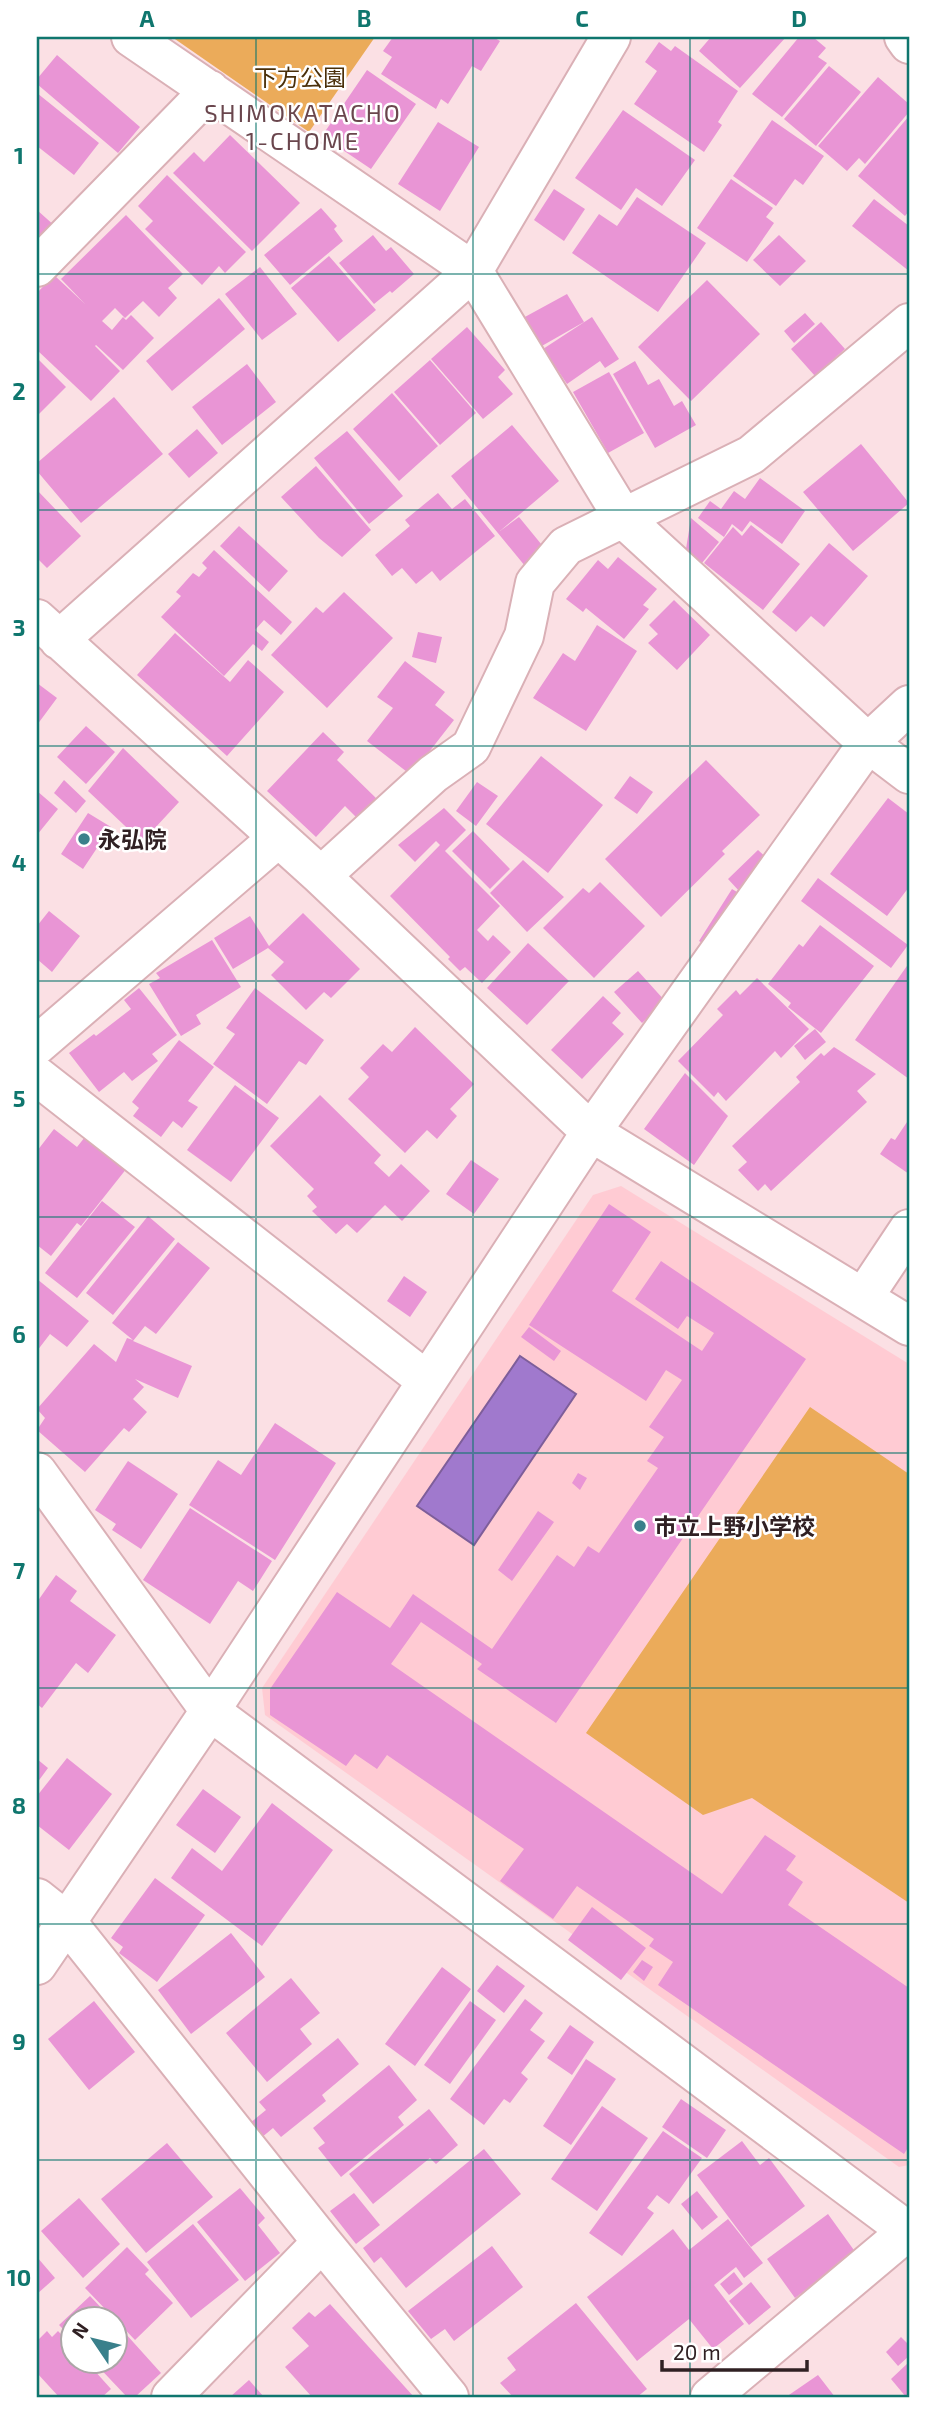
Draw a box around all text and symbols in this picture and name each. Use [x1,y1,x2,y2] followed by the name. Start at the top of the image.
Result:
[139,4,155,32] text: A
[357,4,371,32] text: B
[575,4,589,32] text: C
[791,4,807,32] text: D
[254,63,346,91] park label: 下方公園
[204,98,402,155] district label: SHIMOKATACHO 1-CHOME
[14,141,24,169] text: 1
[12,377,26,405] text: 2
[12,613,26,641] text: 3
[98,825,167,853] place label: 永弘院
[76,831,92,847] marker: 永弘院
[12,848,26,876] text: 4
[13,1084,25,1112] text: 5
[12,1320,26,1348] text: 6
[654,1512,815,1540] place label: 市立上野小学校
[632,1518,648,1534] marker: 市立上野小学校
[13,1556,25,1584] text: 7
[12,1791,26,1819] text: 8
[12,2027,26,2055] text: 9
[7,2263,31,2291] text: 10
[60,2304,130,2374] north arrow
[66,2318,93,2342] text: N
[662,2329,808,2373] scale bar
[673,2339,721,2364] text: 20 m

